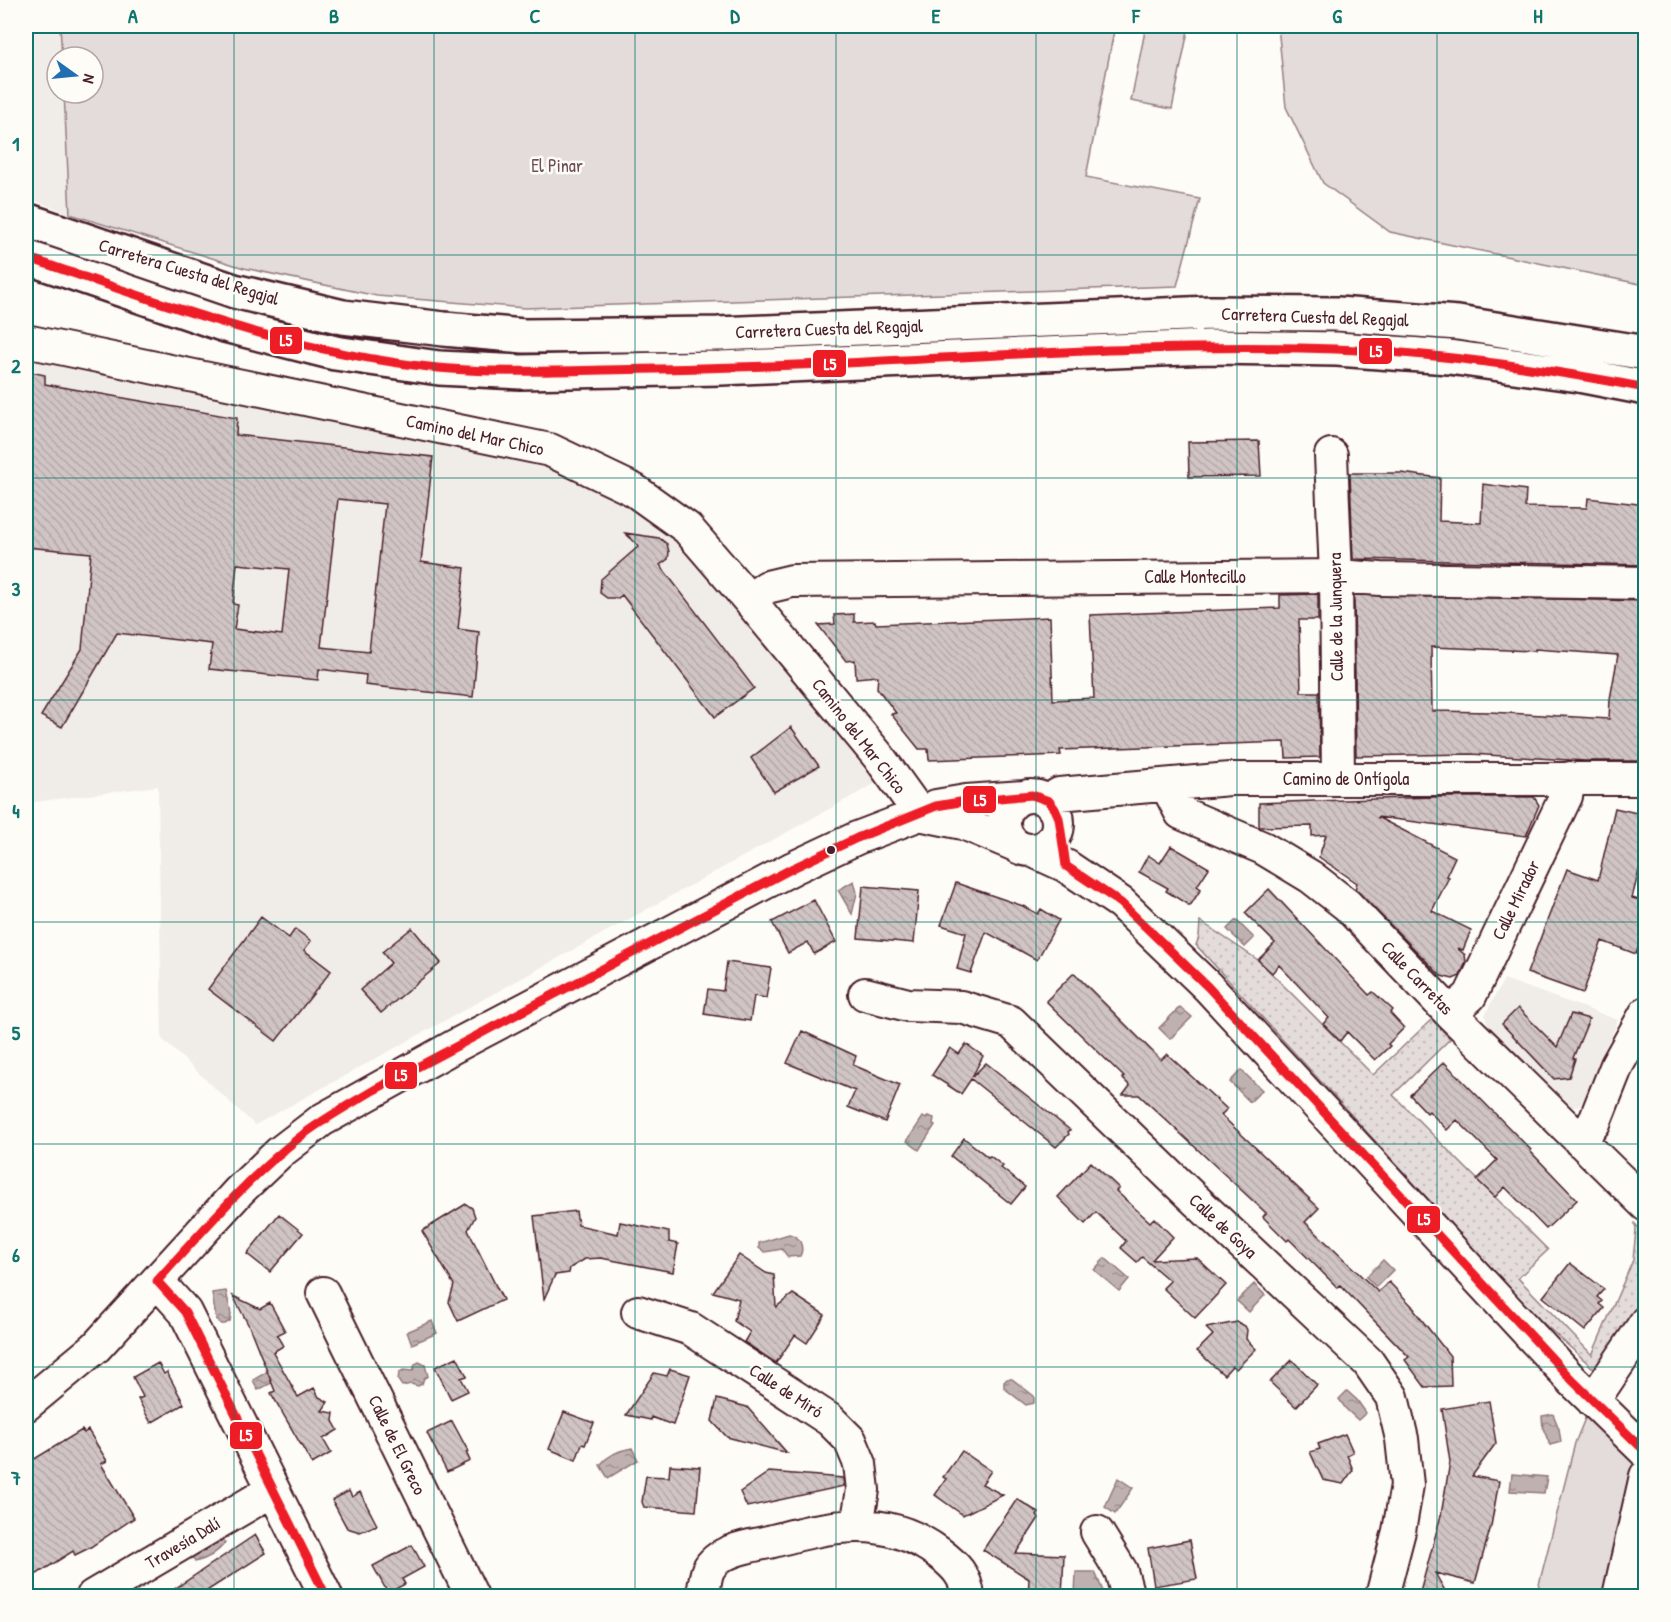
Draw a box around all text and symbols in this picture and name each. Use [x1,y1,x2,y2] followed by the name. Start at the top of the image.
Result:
[128,2,138,29] text: A
[329,2,339,29] text: B
[530,2,541,29] text: C
[730,2,740,29] text: D
[932,2,941,29] text: E
[1131,2,1141,29] text: F
[1332,2,1342,29] text: G
[1533,2,1543,29] text: H
[45,45,105,105] north arrow
[78,72,101,86] text: N
[12,130,20,157] text: 1
[531,153,583,178] park label: El Pinar
[96,232,283,311] street label: Carretera Cuesta del Regajal
[1221,301,1409,332] street label: Carretera Cuesta del Regajal
[735,313,923,344] street label: Carretera Cuesta del Regajal
[269,326,303,355] line badge: L5
[280,329,293,351] text: L5
[1358,337,1393,365] line badge: L5
[1370,340,1383,362] text: L5
[812,349,847,378] line badge: L5
[11,352,21,379] text: 2
[824,353,837,375] text: L5
[404,408,546,461] street label: Camino del Mar Chico
[1322,552,1349,682] street label: Calle de la Junquera
[1144,564,1246,589] street label: Calle Montecillo
[12,575,21,602] text: 3
[806,673,912,799] street label: Camino del Mar Chico
[1283,766,1409,791] street label: Camino de Ontígola
[962,785,997,814] line badge: L5
[974,789,987,811] text: L5
[12,797,20,824] text: 4
[825,844,837,856] unlabelled marker
[1485,856,1546,944] street label: Calle Mirador
[1376,935,1459,1020] street label: Calle Carretas
[12,1019,21,1046] text: 5
[384,1061,418,1090] line badge: L5
[395,1064,408,1086] text: L5
[1184,1188,1263,1264] street label: Calle de Goya
[1406,1205,1441,1234] line badge: L5
[1418,1208,1431,1230] text: L5
[12,1241,20,1268] text: 6
[745,1357,828,1424] street label: Calle de Miró
[363,1391,432,1499] street label: Calle de El Greco
[229,1421,263,1450] line badge: L5
[240,1424,253,1446] text: L5
[10,1464,21,1491] text: 7
[141,1510,225,1575] street label: Travesía Dalí

